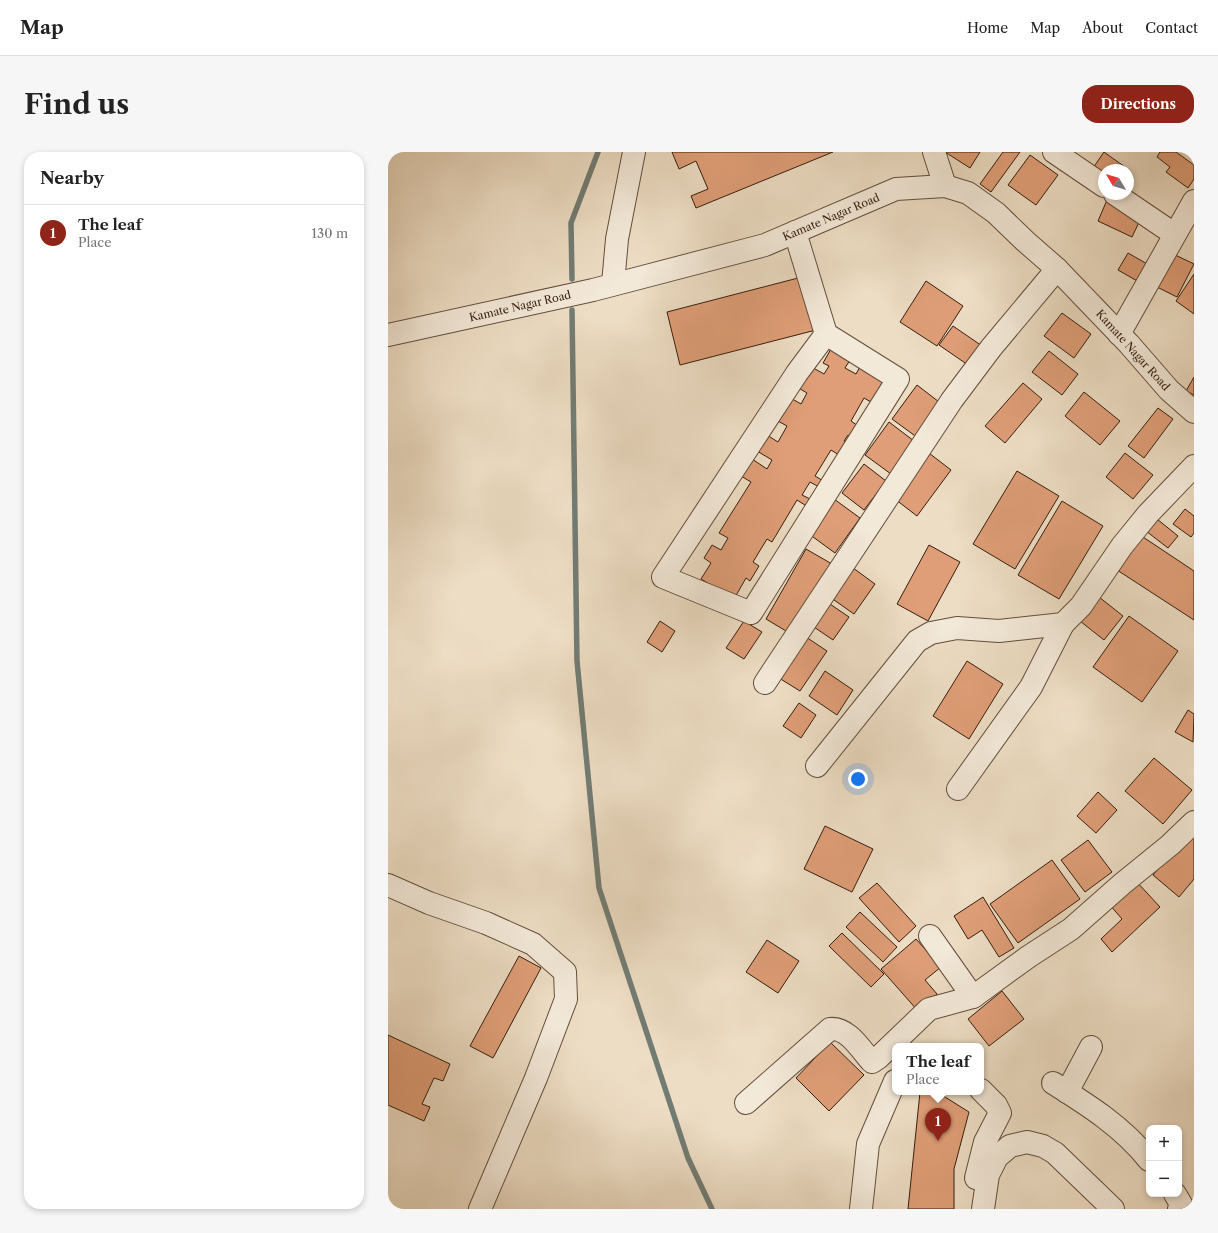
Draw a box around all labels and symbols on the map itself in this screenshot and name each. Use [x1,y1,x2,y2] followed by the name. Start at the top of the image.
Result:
[1098,164,1134,200] north arrow
[780,190,882,244] street label: Kamate Nagar Road
[468,287,573,325] street label: Kamate Nagar Road
[1093,307,1173,394] street label: Kamate Nagar Road
[848,769,868,789] your location
[925,1108,951,1141] pin: 1

